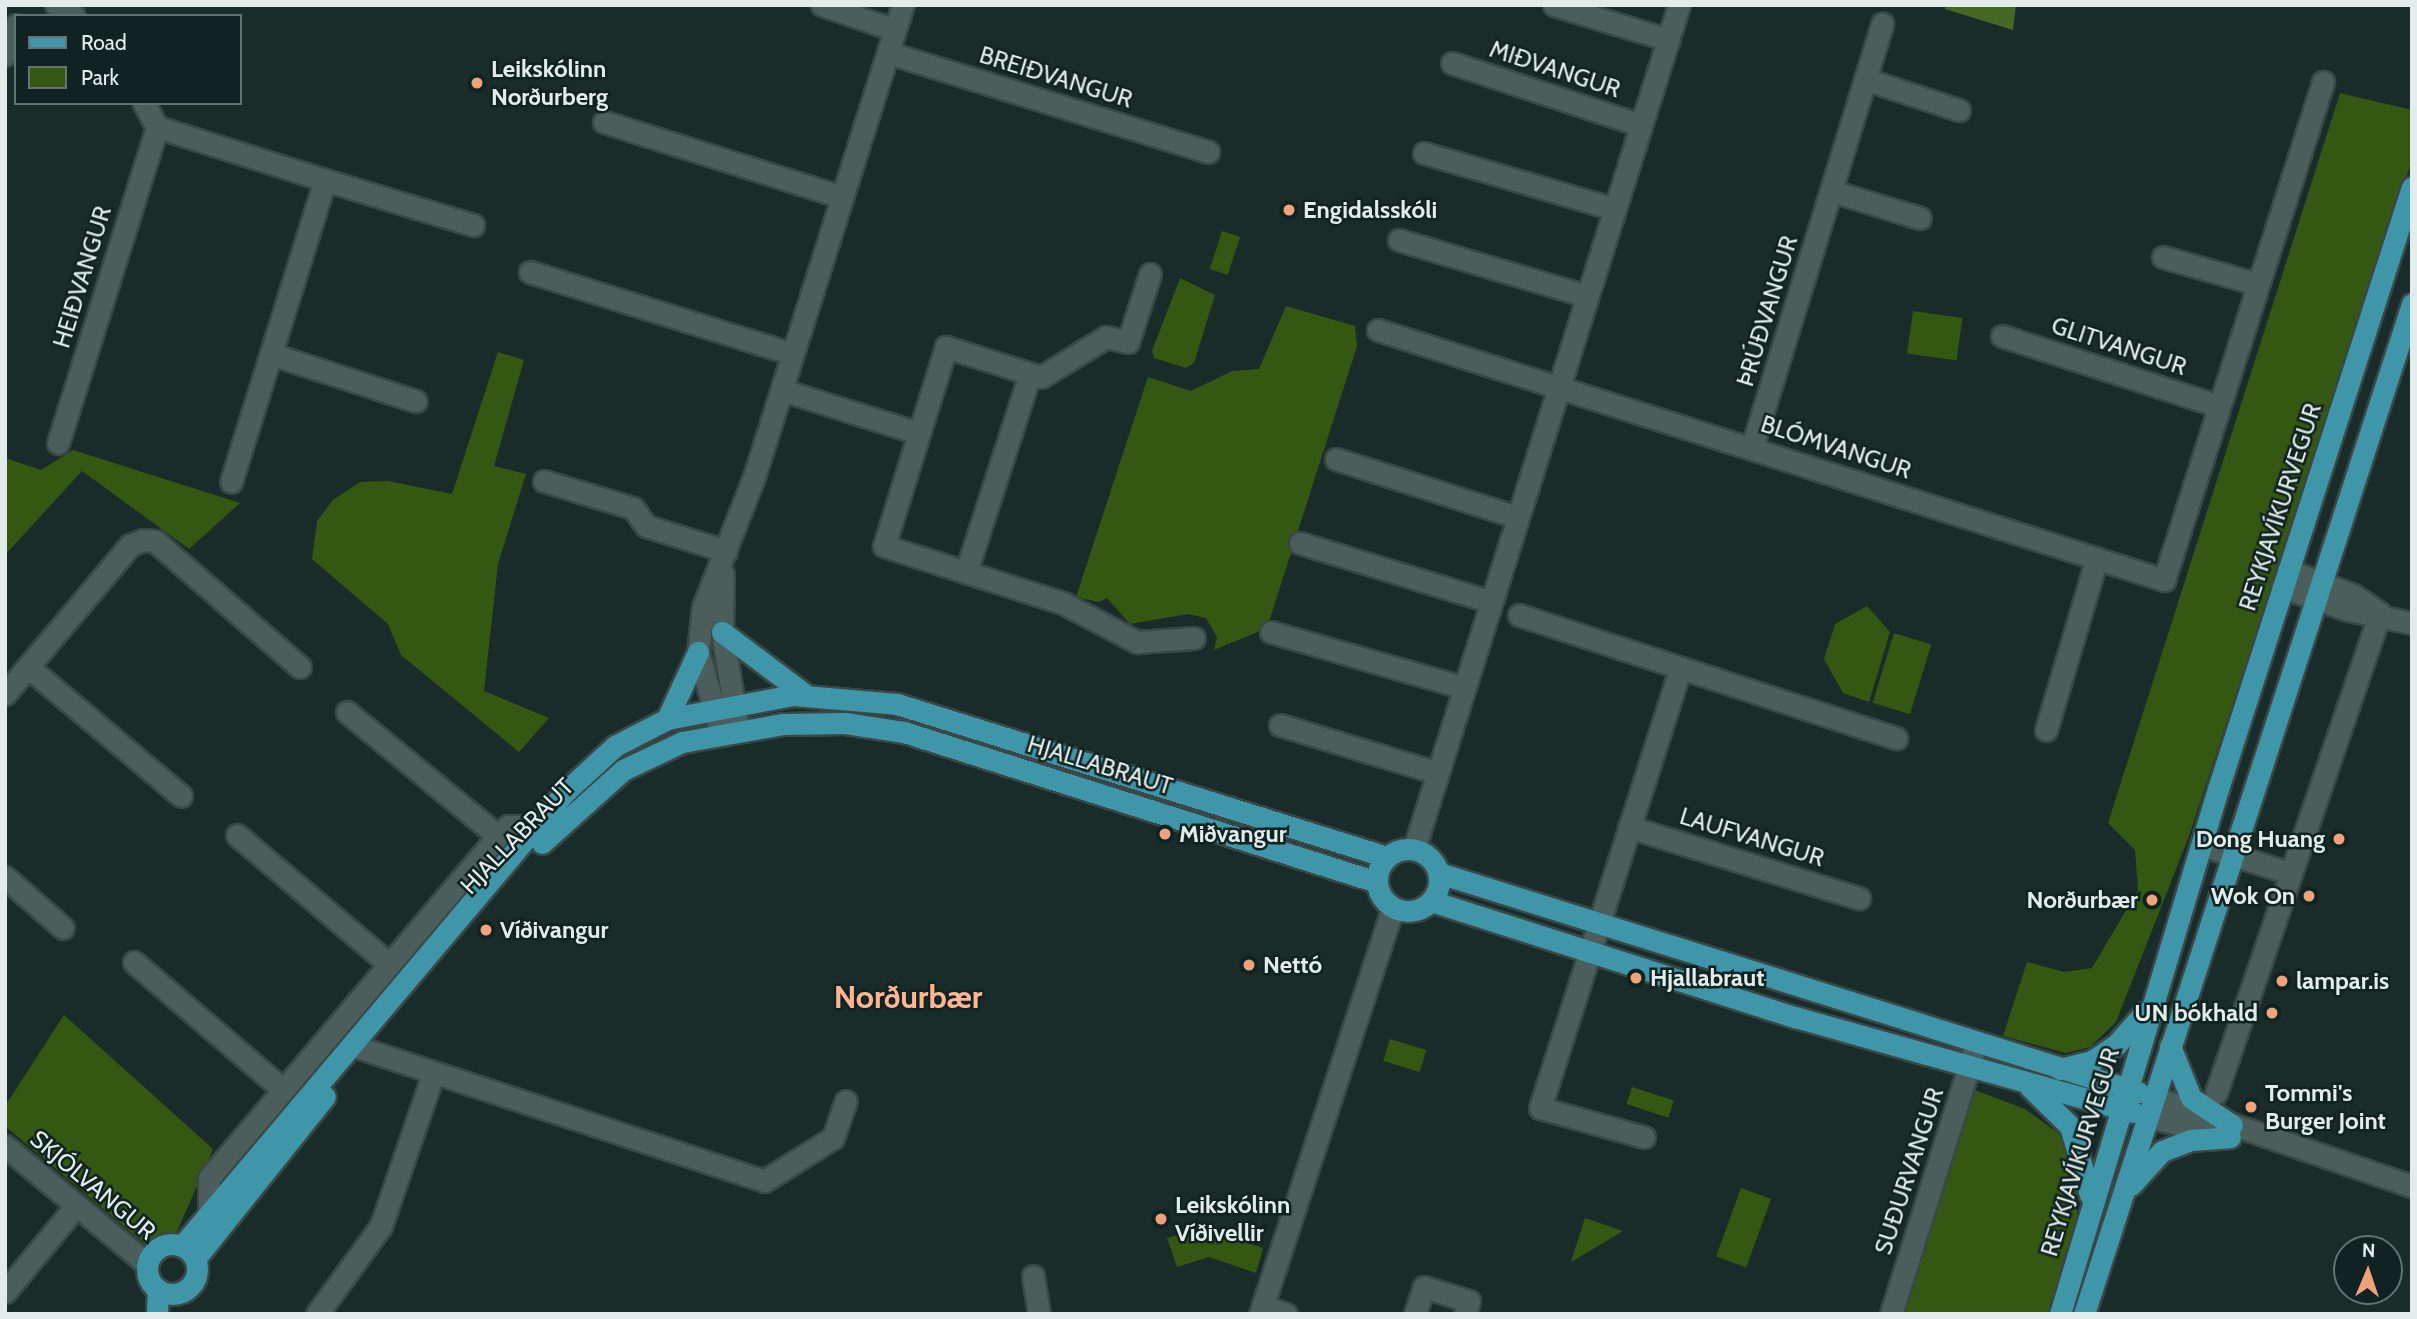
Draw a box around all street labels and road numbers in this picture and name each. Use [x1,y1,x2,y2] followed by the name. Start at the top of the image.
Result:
[1486,34,1624,104] street label: MIÐVANGUR
[976,40,1136,114] street label: BREIÐVANGUR
[47,203,117,351] street label: HEIÐVANGUR
[1730,232,1804,390] street label: ÞRÚÐVANGUR
[2048,311,2190,381] street label: GLITVANGUR
[2233,400,2327,614] street label: REYKJAVÍKURVEGUR
[1757,409,1915,485] street label: BLÓMVANGUR
[1024,729,1176,801] street label: HJALLABRAUT
[455,772,579,900] street label: HJALLABRAUT
[1676,801,1828,873] street label: LAUFVANGUR
[2035,1044,2125,1260] street label: REYKJAVÍKURVEGUR
[1868,1084,1950,1258] street label: SUÐURVANGUR
[24,1124,162,1246] street label: SKJÓLVANGUR

